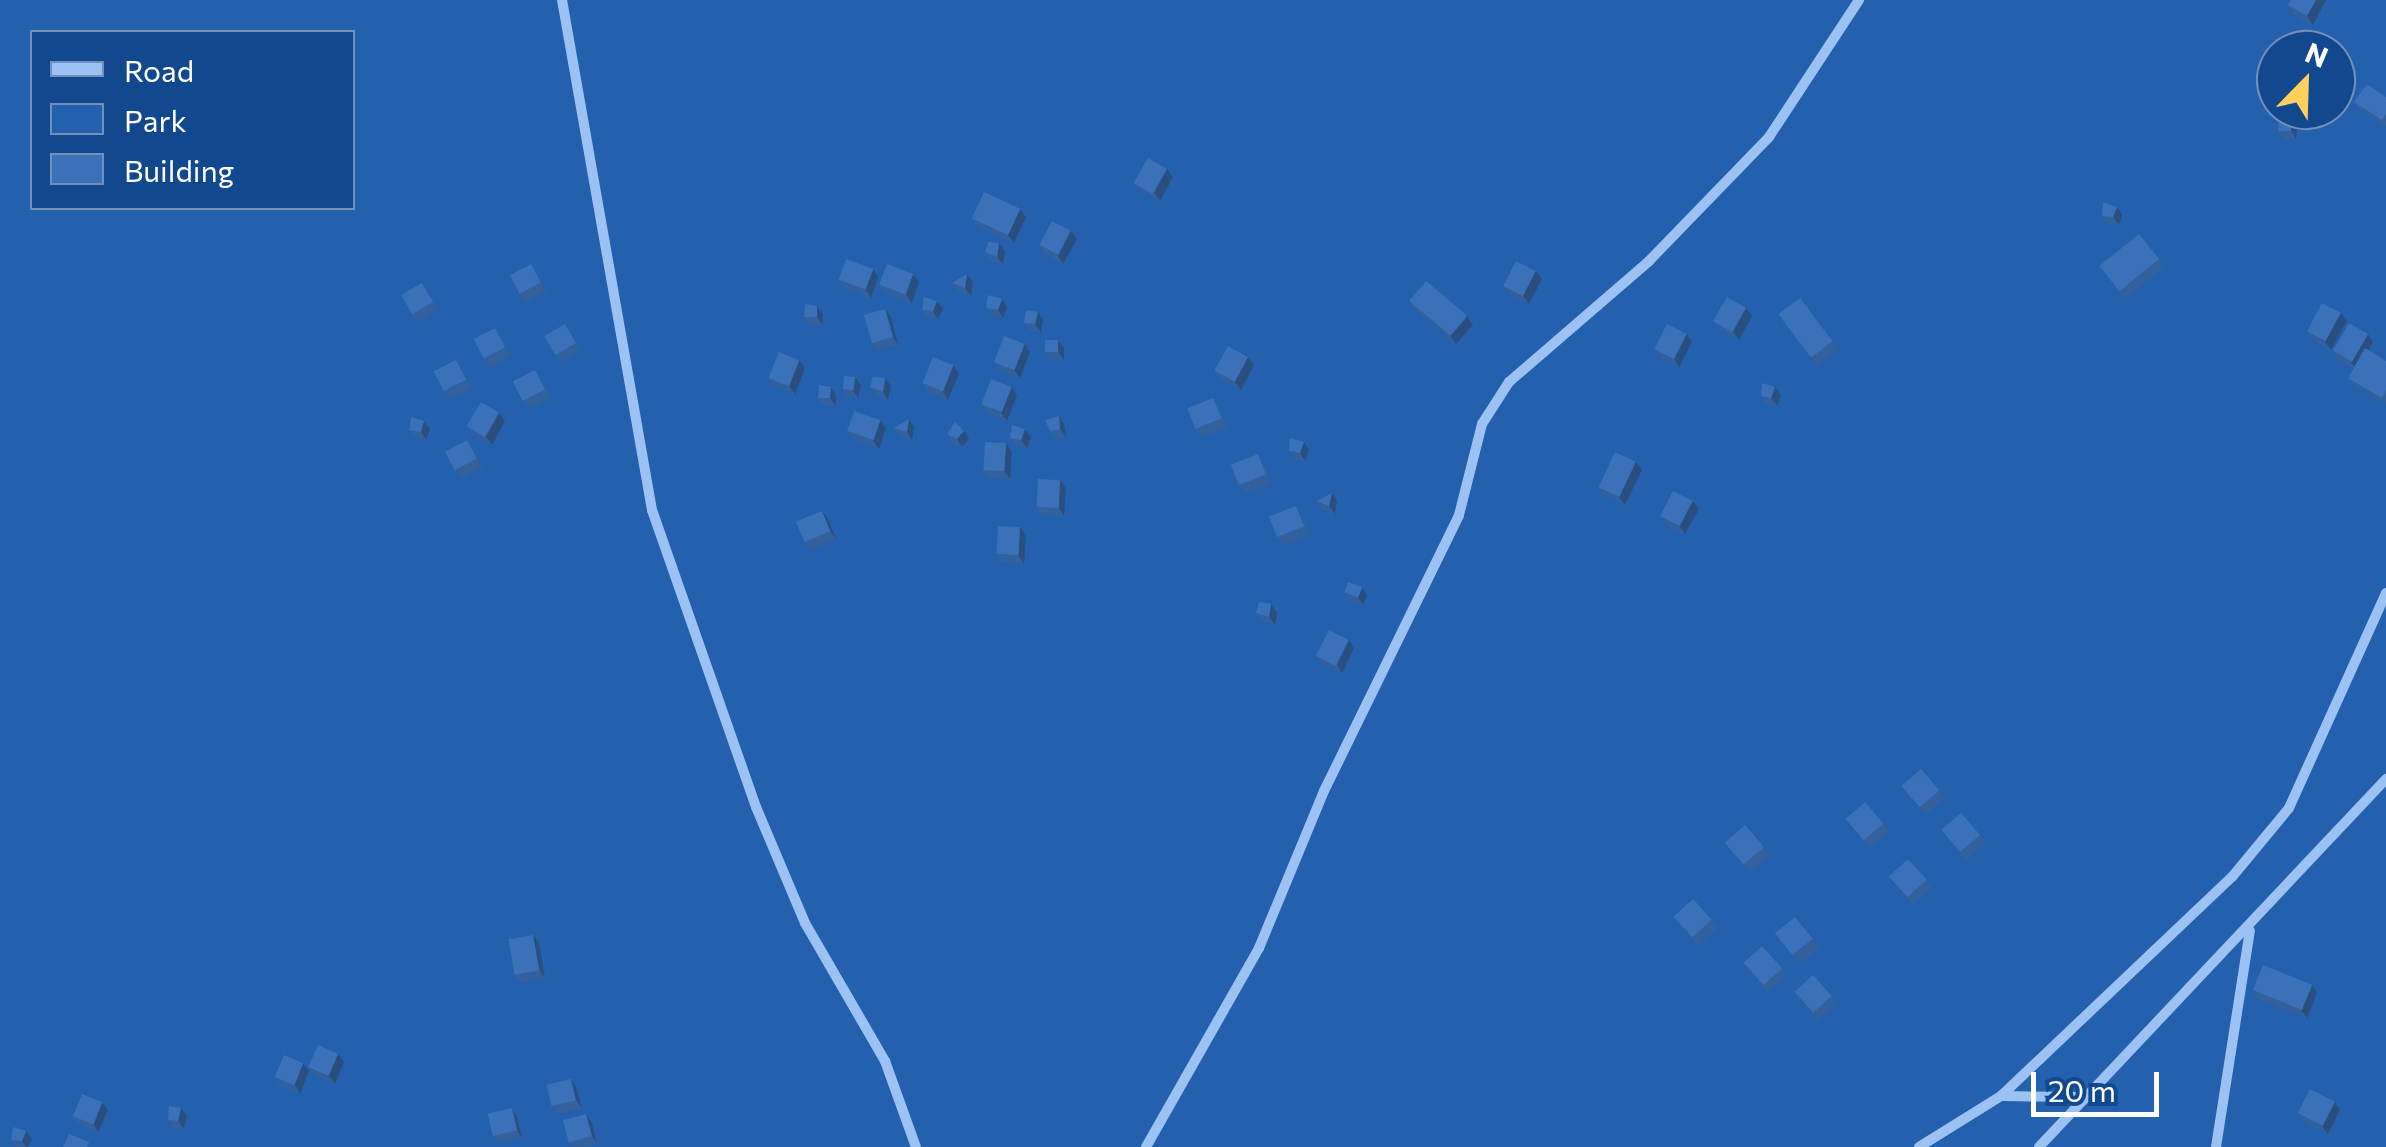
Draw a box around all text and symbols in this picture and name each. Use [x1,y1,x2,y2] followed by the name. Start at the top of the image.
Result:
[30,30,355,210] legend
[2256,30,2356,130] north arrow
[2301,34,2333,74] text: N
[124,51,194,88] text: Road
[124,101,187,138] text: Park
[124,151,234,188] text: Building
[2036,1052,2164,1114] scale bar
[2048,1071,2116,1108] text: 20 m

